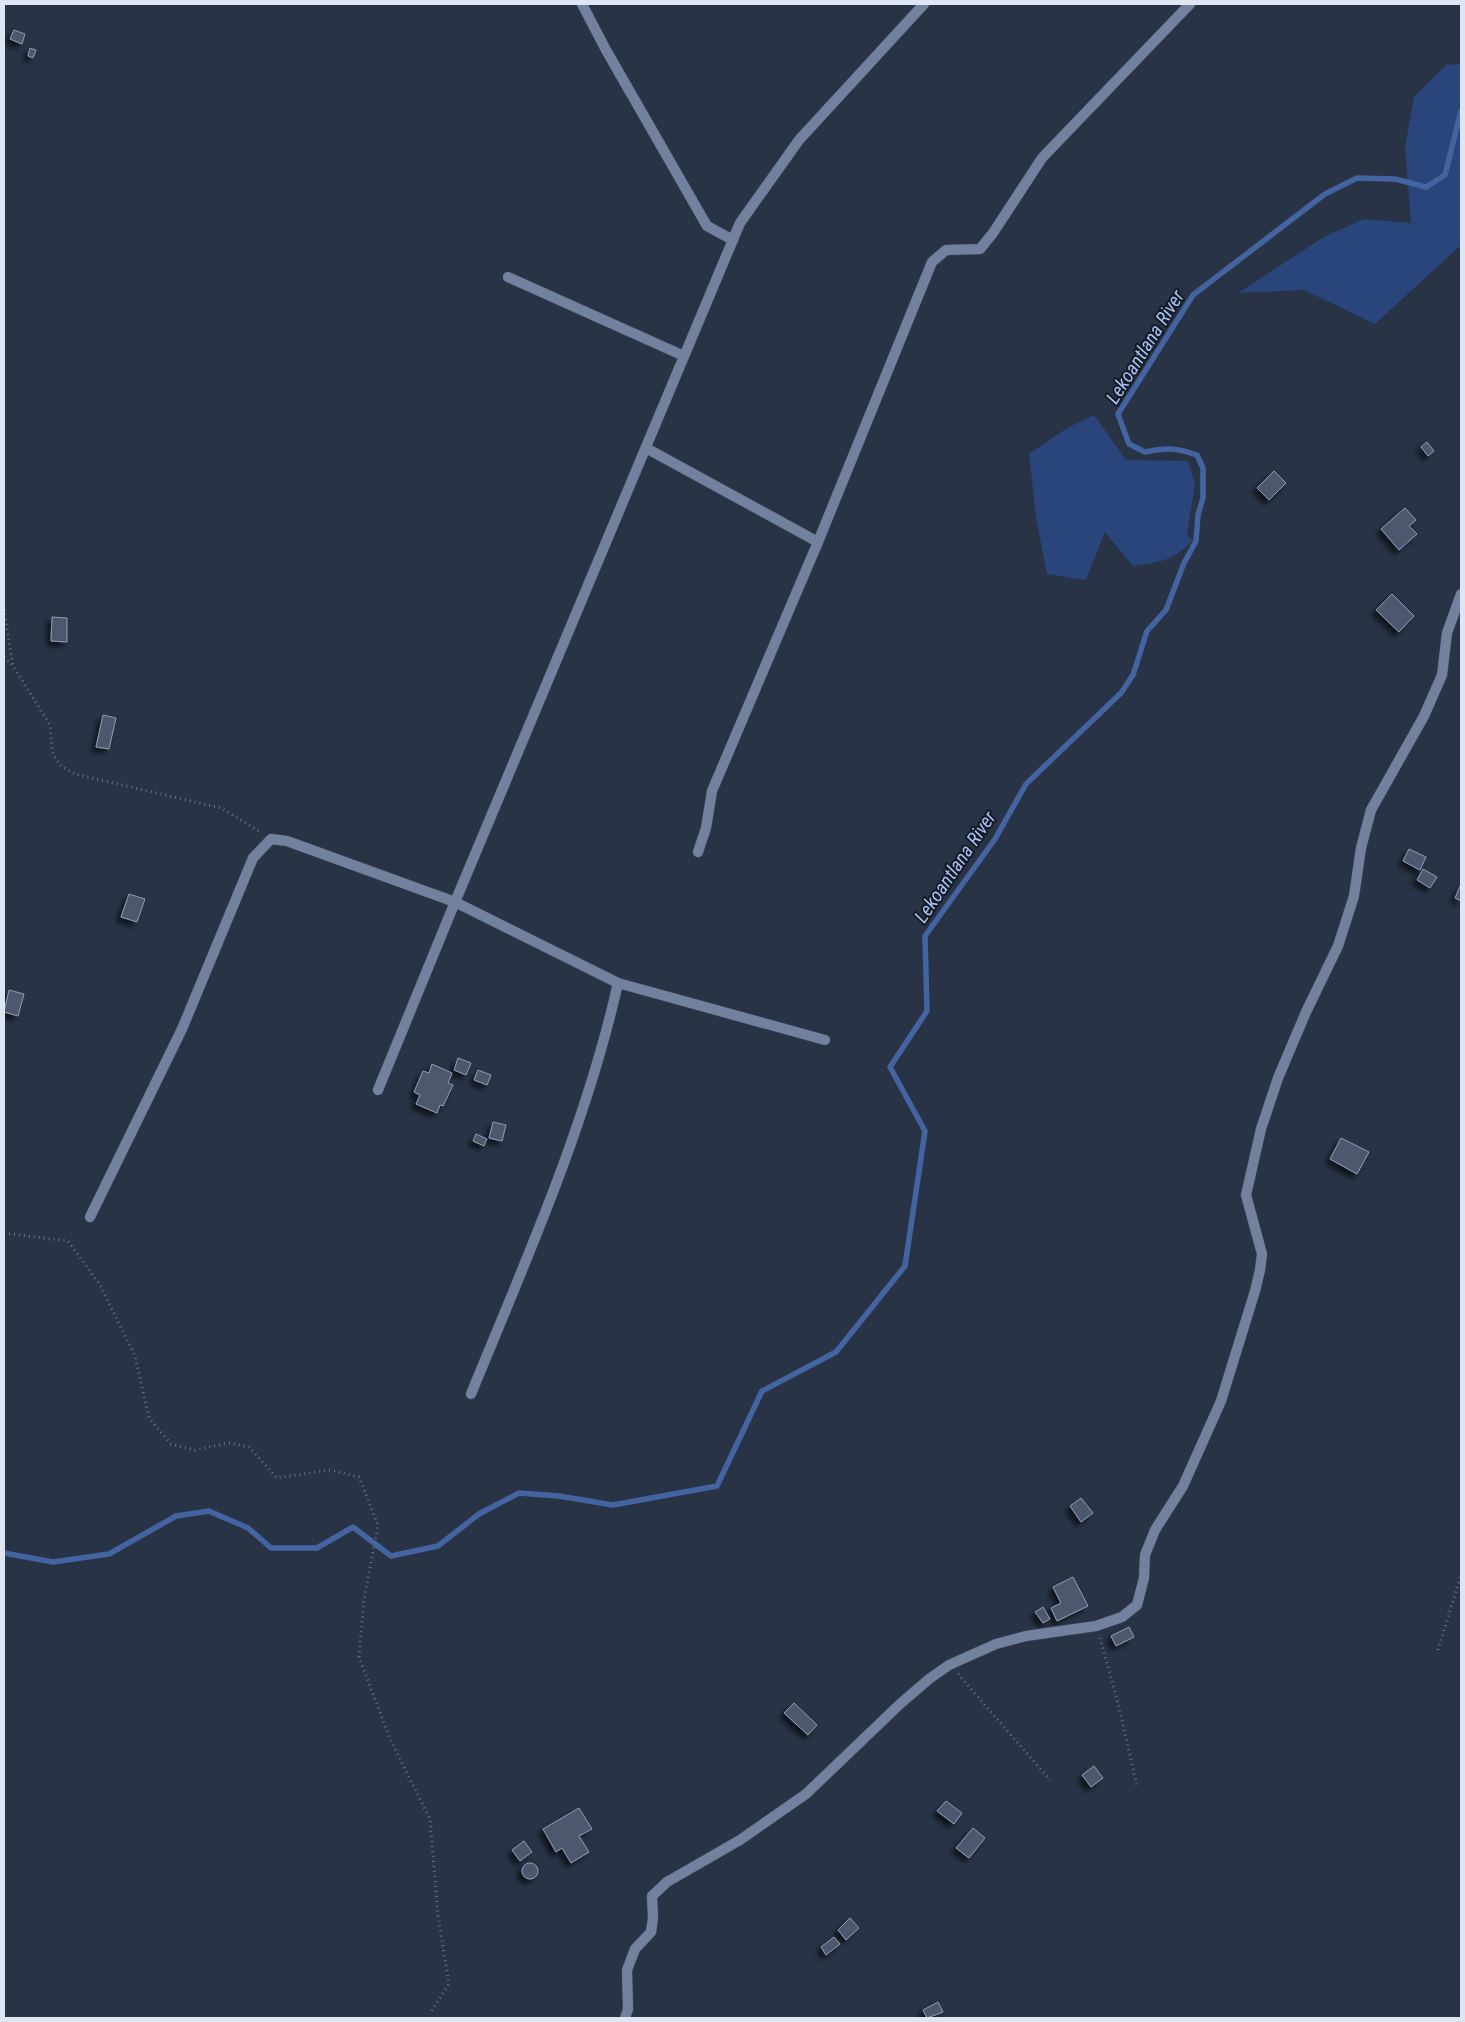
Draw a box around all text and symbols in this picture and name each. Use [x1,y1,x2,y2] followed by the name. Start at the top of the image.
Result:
[1101,286,1189,408] water label: Lekoantlana River
[909,807,1001,927] water label: Lekoantlana River

